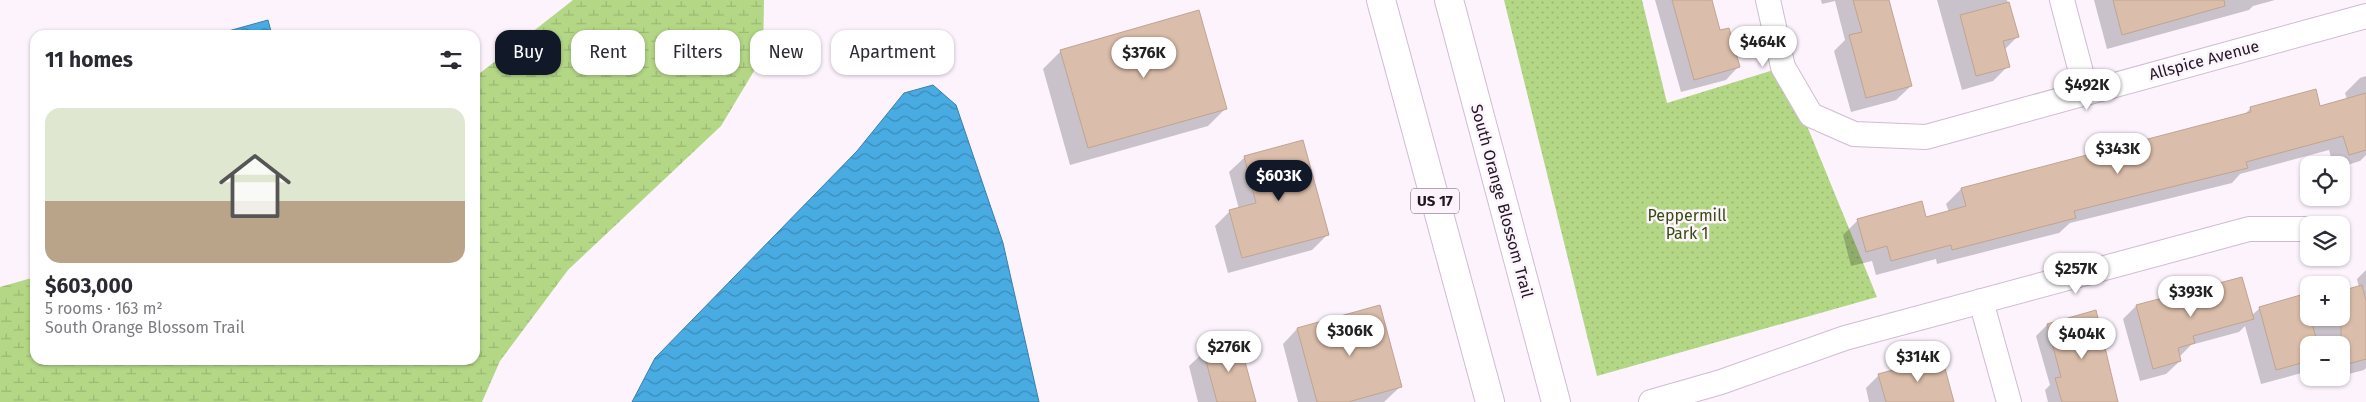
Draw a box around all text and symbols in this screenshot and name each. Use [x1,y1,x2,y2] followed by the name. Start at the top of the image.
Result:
[1728,26,1798,68] pin: $464K
[495,30,561,75] chip: Buy
[571,30,645,75] chip: Rent
[655,30,740,75] chip: Filters
[750,30,821,75] chip: New
[831,30,954,75] chip: Apartment
[1740,32,1786,51] text: $464K
[1109,36,1179,79] pin: $376K
[2147,36,2261,84] street label: Allspice Avenue
[1122,43,1166,62] text: $376K
[437,46,465,74] icon: filters
[45,47,133,73] text: 11 homes
[2052,68,2122,111] pin: $492K
[2065,75,2109,94] text: $492K
[1467,102,1537,300] street label: South Orange Blossom Trail
[2083,132,2153,175] pin: $343K
[2096,139,2140,158] text: $343K
[210,141,300,231] icon: home
[2300,156,2350,386] map controls
[2300,156,2350,206] button: locate
[1244,160,1314,202] pin: $603K
[1256,166,1302,185] text: $603K
[1411,188,1459,214] road number: US 17
[1647,206,1727,243] park label: Peppermill Park 1
[2300,216,2350,266] button: layers
[2041,252,2111,295] pin: $257K
[2055,259,2097,278] text: $257K
[45,273,133,299] text: $603,000
[2156,276,2226,318] pin: $393K
[2300,276,2350,326] button: +
[2169,282,2213,301] text: $393K
[45,299,163,318] text: 5 rooms · 163 m²
[1315,314,1385,357] pin: $306K
[45,318,245,337] text: South Orange Blossom Trail
[2047,318,2117,360] pin: $404K
[1327,321,1373,340] text: $306K
[2059,324,2105,343] text: $404K
[1194,330,1264,373] pin: $276K
[2300,336,2350,386] button: −
[1207,337,1251,356] text: $276K
[1883,340,1953,383] pin: $314K
[1896,347,1940,366] text: $314K

